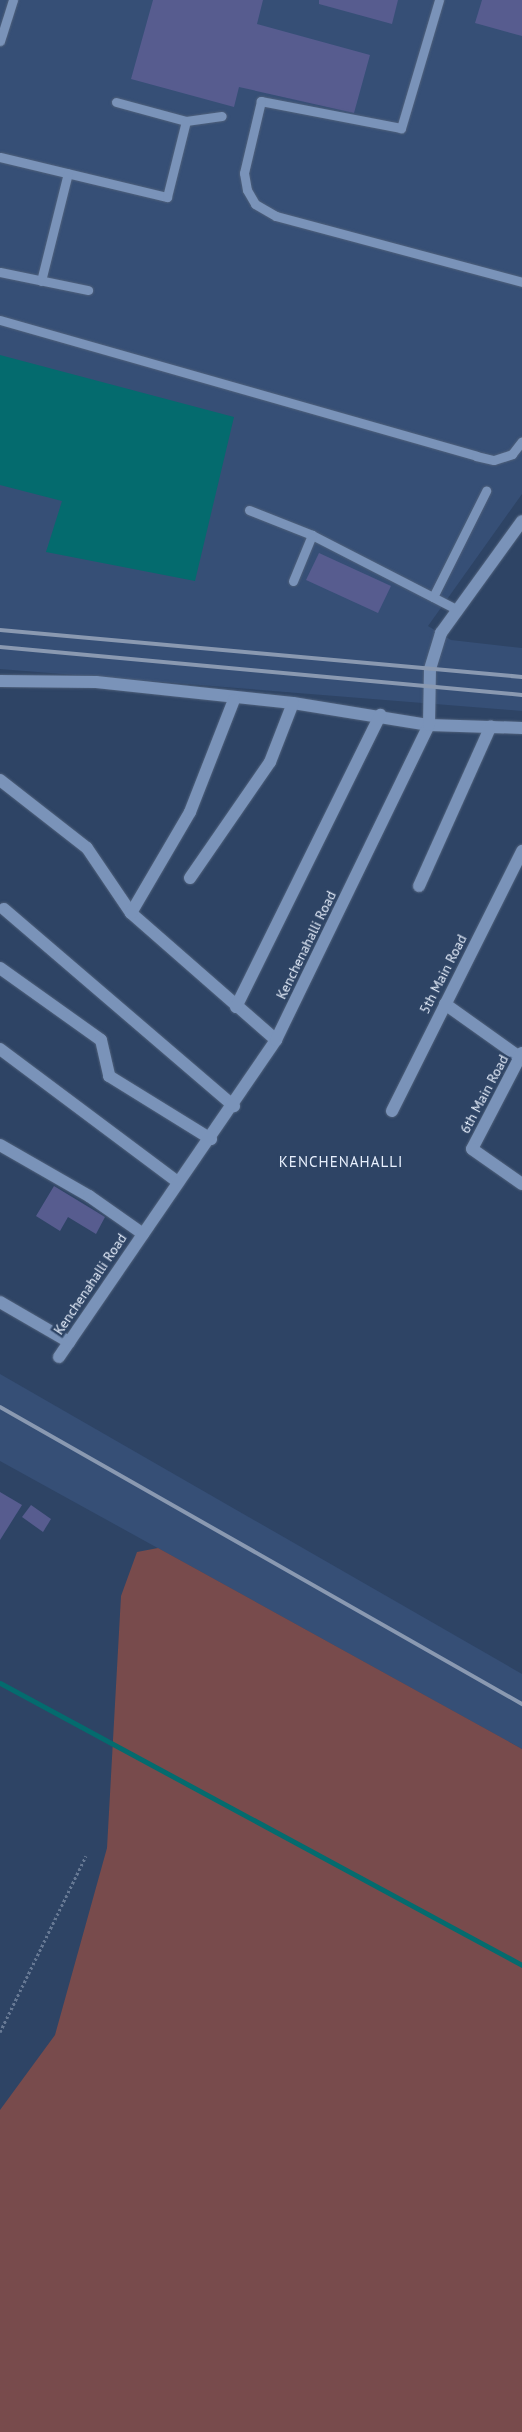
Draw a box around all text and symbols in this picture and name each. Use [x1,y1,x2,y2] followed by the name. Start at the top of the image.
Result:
[273,888,339,1002] street label: Kenchenahalli Road
[416,932,470,1016] street label: 5th Main Road
[456,1052,512,1136] street label: 6th Main Road
[277,1153,405,1171] district label: KENCHENAHALLI
[50,1230,130,1338] street label: Kenchenahalli Road

